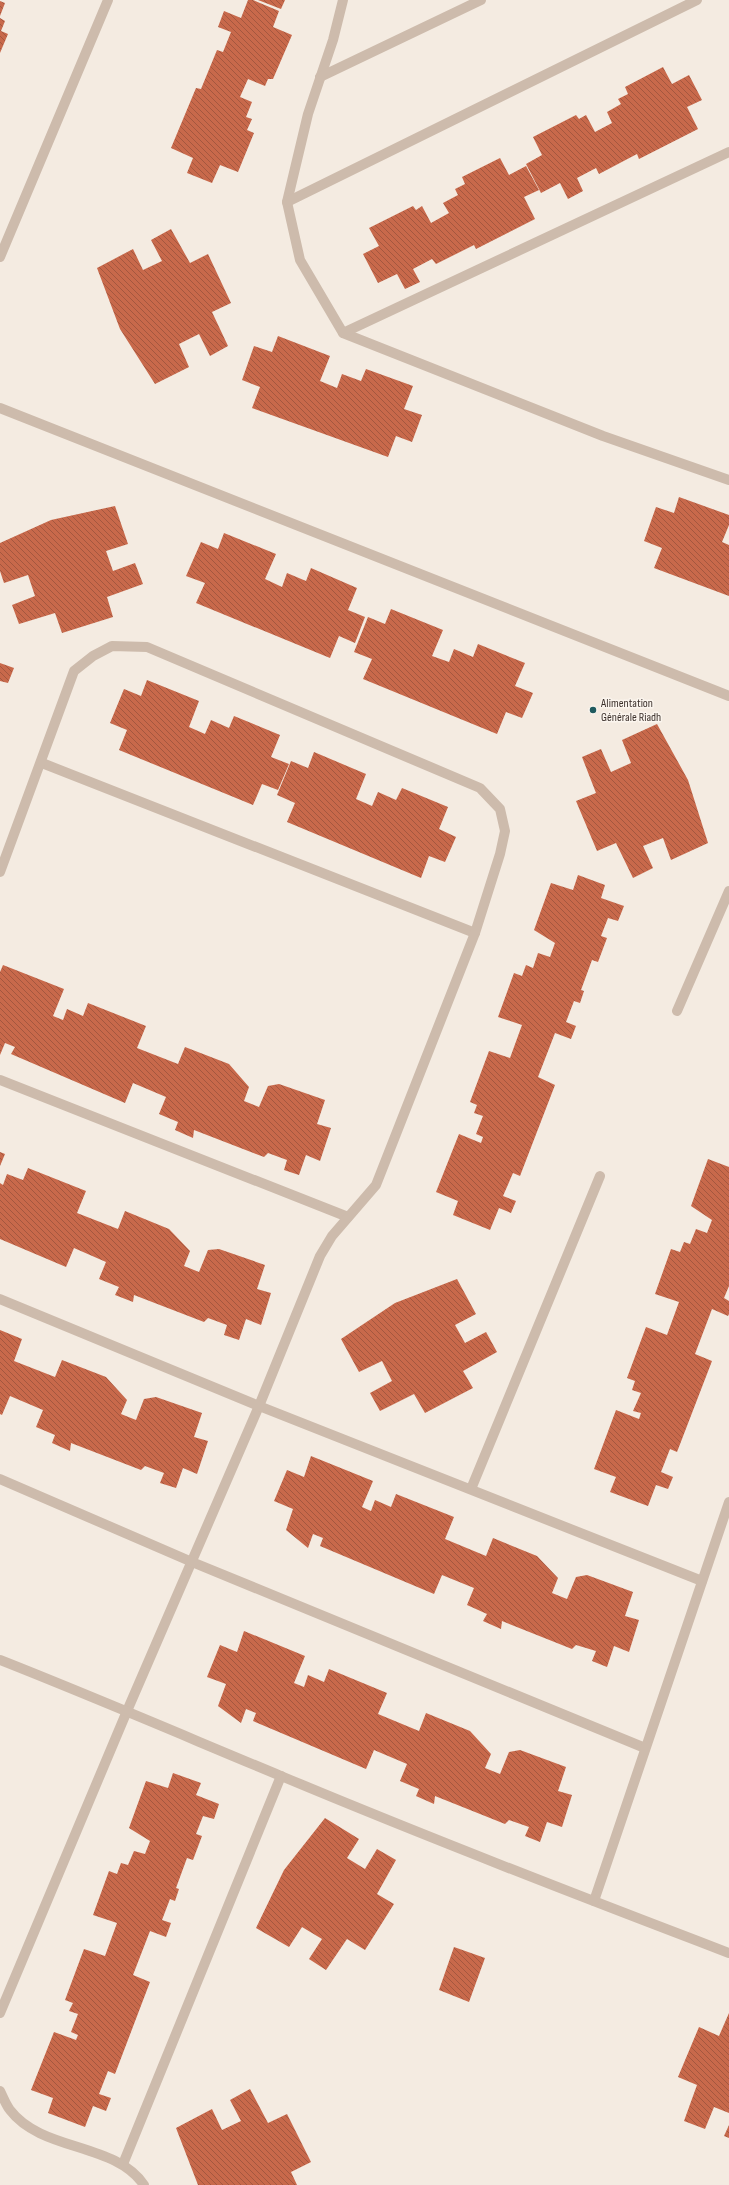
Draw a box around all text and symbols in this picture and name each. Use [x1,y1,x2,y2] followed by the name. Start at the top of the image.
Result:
[600,696,661,725] place label: Alimentation Générale Riadh
[588,705,598,715] marker: Alimentation Générale Riadh

